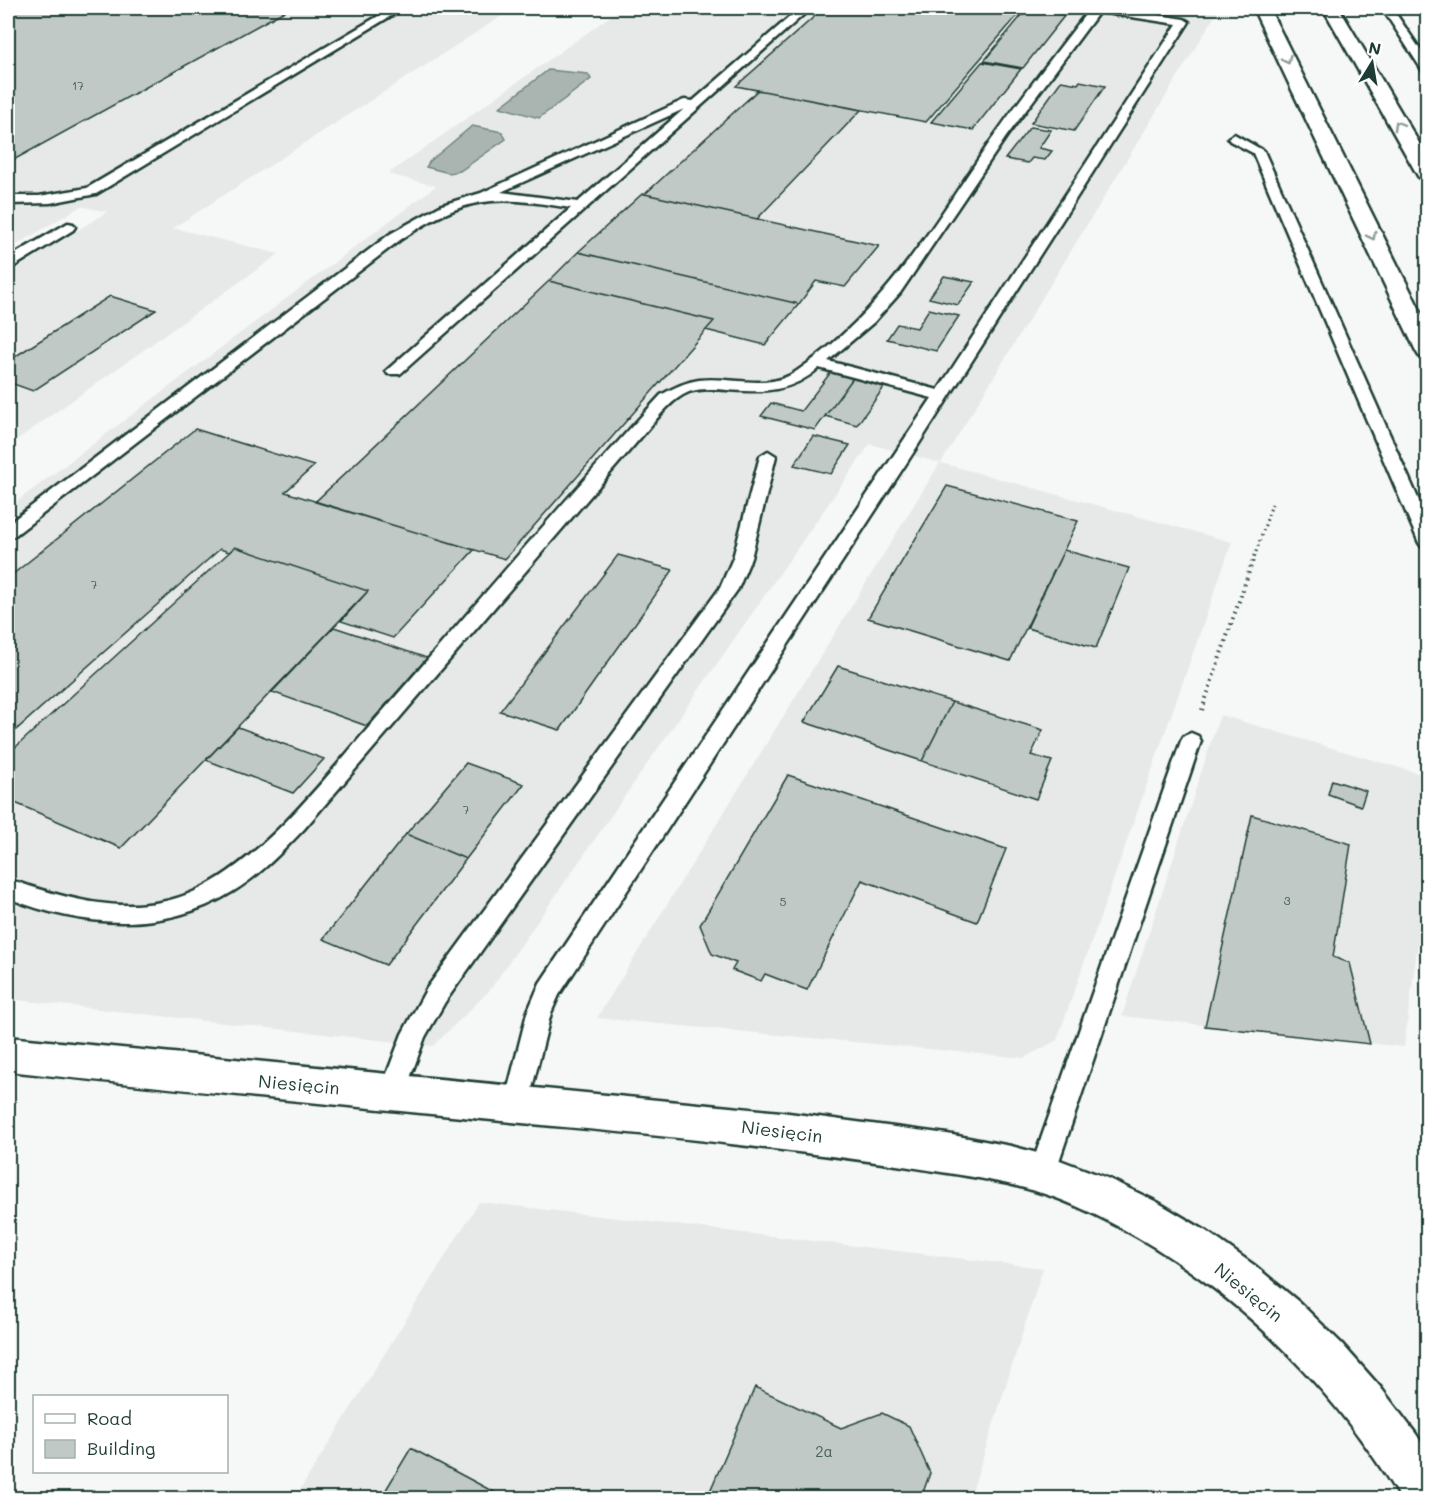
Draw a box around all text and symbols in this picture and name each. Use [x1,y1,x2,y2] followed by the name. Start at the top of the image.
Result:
[1342,33,1402,93] north arrow
[1367,36,1383,59] text: N
[1279,54,1291,65] one-way arrow
[72,77,84,93] house number: 17
[1394,121,1406,132] one-way arrow
[1364,229,1376,240] one-way arrow
[91,576,98,592] house number: 7
[463,801,470,817] house number: 7
[1283,892,1291,908] house number: 3
[780,893,787,909] house number: 5
[257,1068,341,1100] street label: Niesięcin
[740,1114,824,1148] street label: Niesięcin
[1210,1257,1288,1327] street label: Niesięcin
[33,1395,228,1473] legend
[87,1406,132,1430] text: Road
[87,1436,155,1460] text: Building
[815,1441,833,1461] house number: 2a

